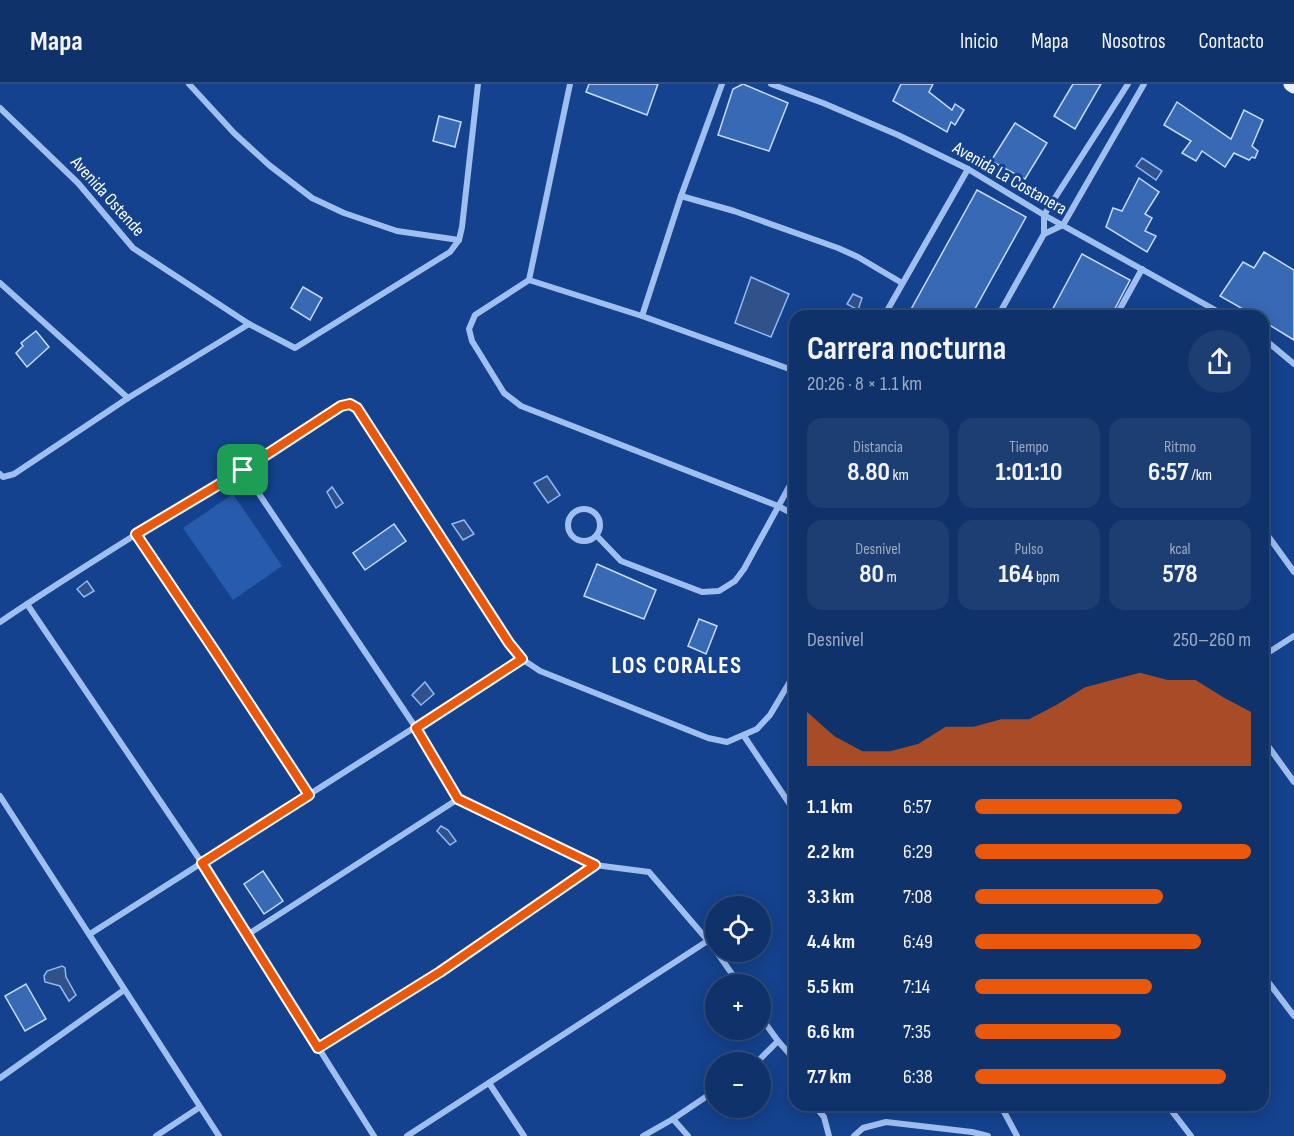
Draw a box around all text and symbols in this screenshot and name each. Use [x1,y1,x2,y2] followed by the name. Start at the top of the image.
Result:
[30,25,83,58] text: Mapa
[960,29,998,54] text: Inicio
[1031,29,1069,54] text: Mapa
[1102,29,1166,54] text: Nosotros
[1199,29,1264,54] text: Contacto
[948,137,1070,220] street label: Avenida La Costanera
[66,151,149,241] street label: Avenida Ostende
[807,329,1006,369] text: Carrera nocturna
[1188,330,1251,393] button: share
[807,372,922,396] text: 20:26 · 8 × 1.1 km
[853,438,903,457] text: Distancia
[1009,438,1049,457] text: Tiempo
[1164,438,1196,457] text: Ritmo
[217,444,268,495] pin
[226,453,259,486] icon: arrive
[847,457,890,488] text: 8.80
[996,457,1062,488] text: 1:01:10
[1148,457,1189,488] text: 6:57
[890,466,909,485] text: km
[1189,466,1212,485] text: /km
[855,540,901,559] text: Desnivel
[1015,540,1043,559] text: Pulso
[1169,540,1191,559] text: kcal
[859,559,884,590] text: 80
[999,559,1033,590] text: 164
[1163,559,1197,590] text: 578
[884,568,897,587] text: m
[1033,568,1059,587] text: bpm
[807,628,864,652] text: Desnivel
[1173,628,1251,652] text: 250–260 m
[611,651,743,680] district label: LOS CORALES
[807,795,853,819] text: 1.1 km
[903,795,931,819] text: 6:57
[807,840,854,864] text: 2.2 km
[903,840,933,864] text: 6:29
[807,885,854,909] text: 3.3 km
[903,885,932,909] text: 7:08
[705,896,771,1118] map controls
[705,896,771,962] button: locate
[807,930,855,954] text: 4.4 km
[903,930,933,954] text: 6:49
[705,974,771,1040] button: +
[807,975,854,999] text: 5.5 km
[903,975,930,999] text: 7:14
[807,1020,855,1044] text: 6.6 km
[903,1020,931,1044] text: 7:35
[705,1052,771,1118] button: −
[807,1065,851,1089] text: 7.7 km
[903,1065,933,1089] text: 6:38

